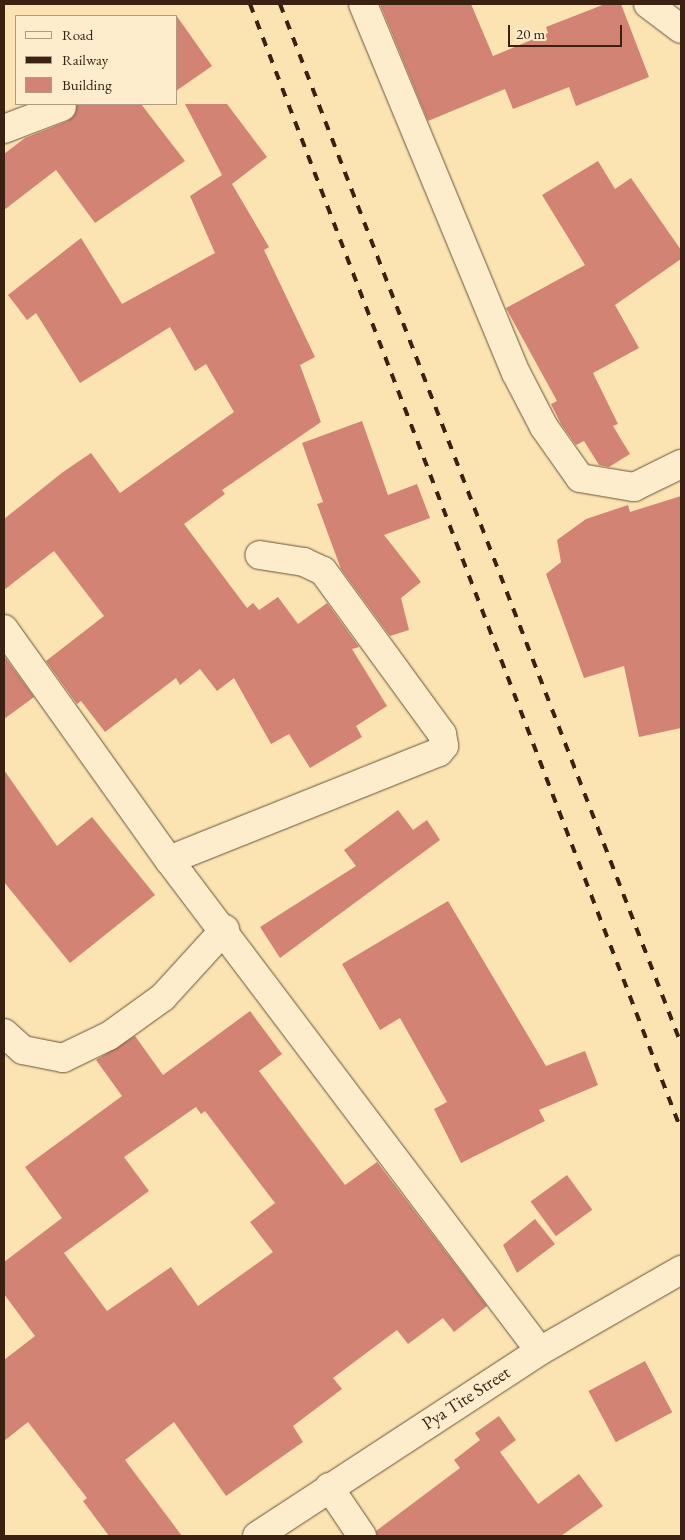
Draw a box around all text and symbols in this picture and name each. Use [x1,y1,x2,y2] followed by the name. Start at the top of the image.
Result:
[15,15,178,105] legend
[510,15,624,47] scale bar
[516,24,545,43] text: 20 m
[62,25,93,44] text: Road
[62,50,108,69] text: Railway
[62,75,112,94] text: Building
[418,1362,514,1434] street label: Pya Tite Street

